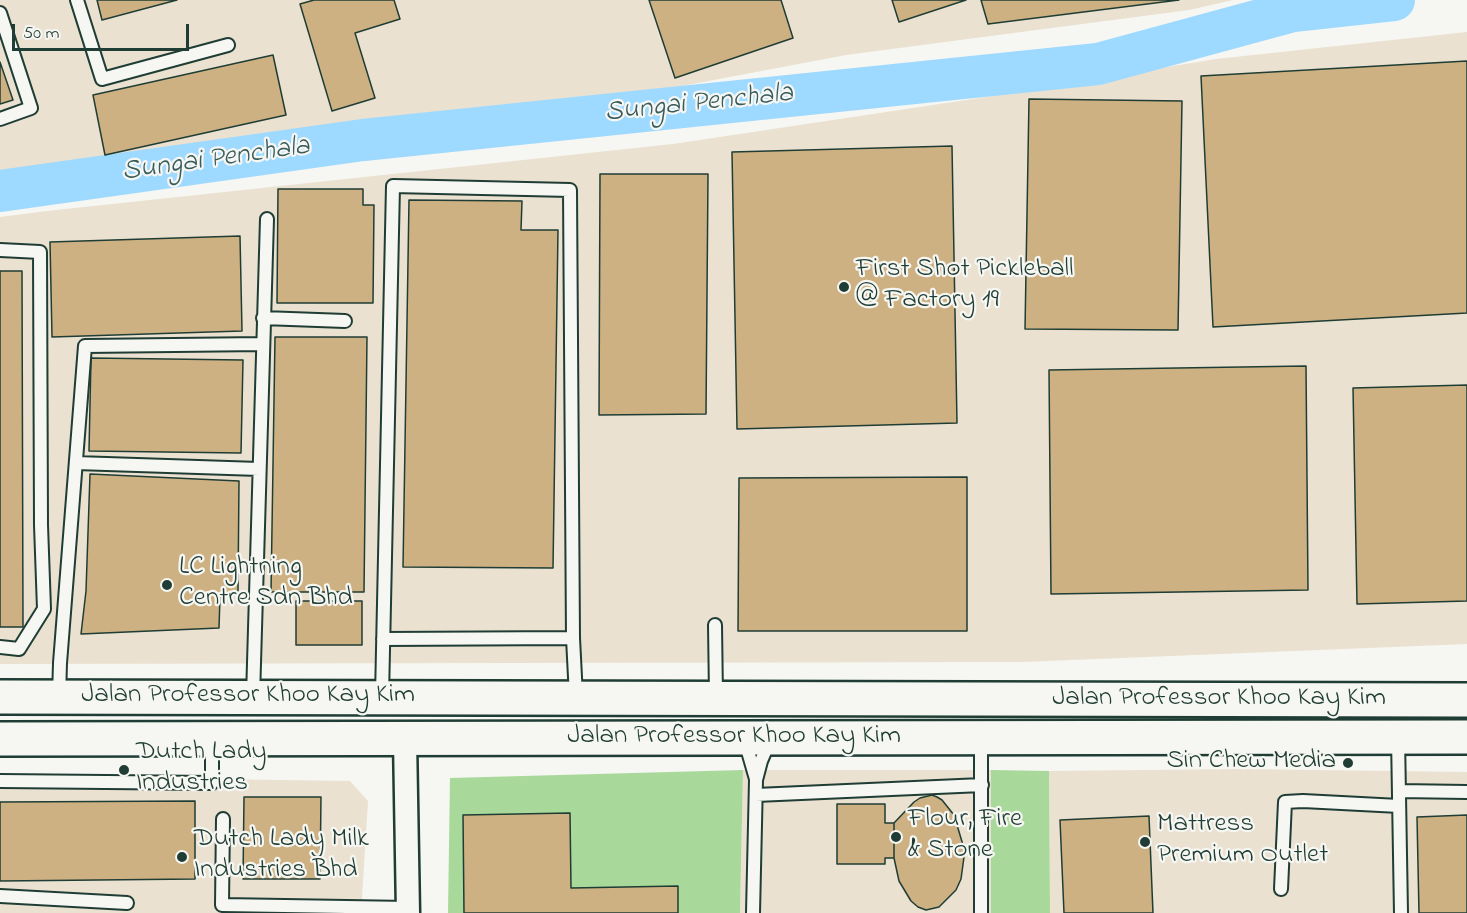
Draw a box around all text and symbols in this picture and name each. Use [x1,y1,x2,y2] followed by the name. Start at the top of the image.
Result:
[15,12,192,50] scale bar
[23,21,60,47] text: 50 m
[603,78,795,132] water label: Sungai Penchala
[120,131,312,191] water label: Sungai Penchala
[856,255,1074,318] place label: First Shot Pickleball @ Factory 19
[837,280,851,294] marker: First Shot Pickleball @ Factory 19
[179,553,353,616] place label: LC Lightning Centre Sdn Bhd
[160,578,174,592] marker: LC Lightning Centre Sdn Bhd
[81,681,415,713] street label: Jalan Professor Khoo Kay Kim
[1052,684,1386,716] street label: Jalan Professor Khoo Kay Kim
[567,722,901,754] street label: Jalan Professor Khoo Kay Kim
[136,738,267,801] place label: Dutch Lady Industries
[1166,747,1336,779] place label: Sin Chew Media
[1341,756,1355,770] marker: Sin Chew Media
[117,763,131,777] marker: Dutch Lady Industries
[908,805,1022,868] place label: Flour, Fire & Stone
[1157,810,1328,873] place label: Mattress Premium Outlet
[194,825,369,888] place label: Dutch Lady Milk Industries Bhd
[889,830,903,844] marker: Flour, Fire & Stone
[1138,835,1152,849] marker: Mattress Premium Outlet
[175,850,189,864] marker: Dutch Lady Milk Industries Bhd

